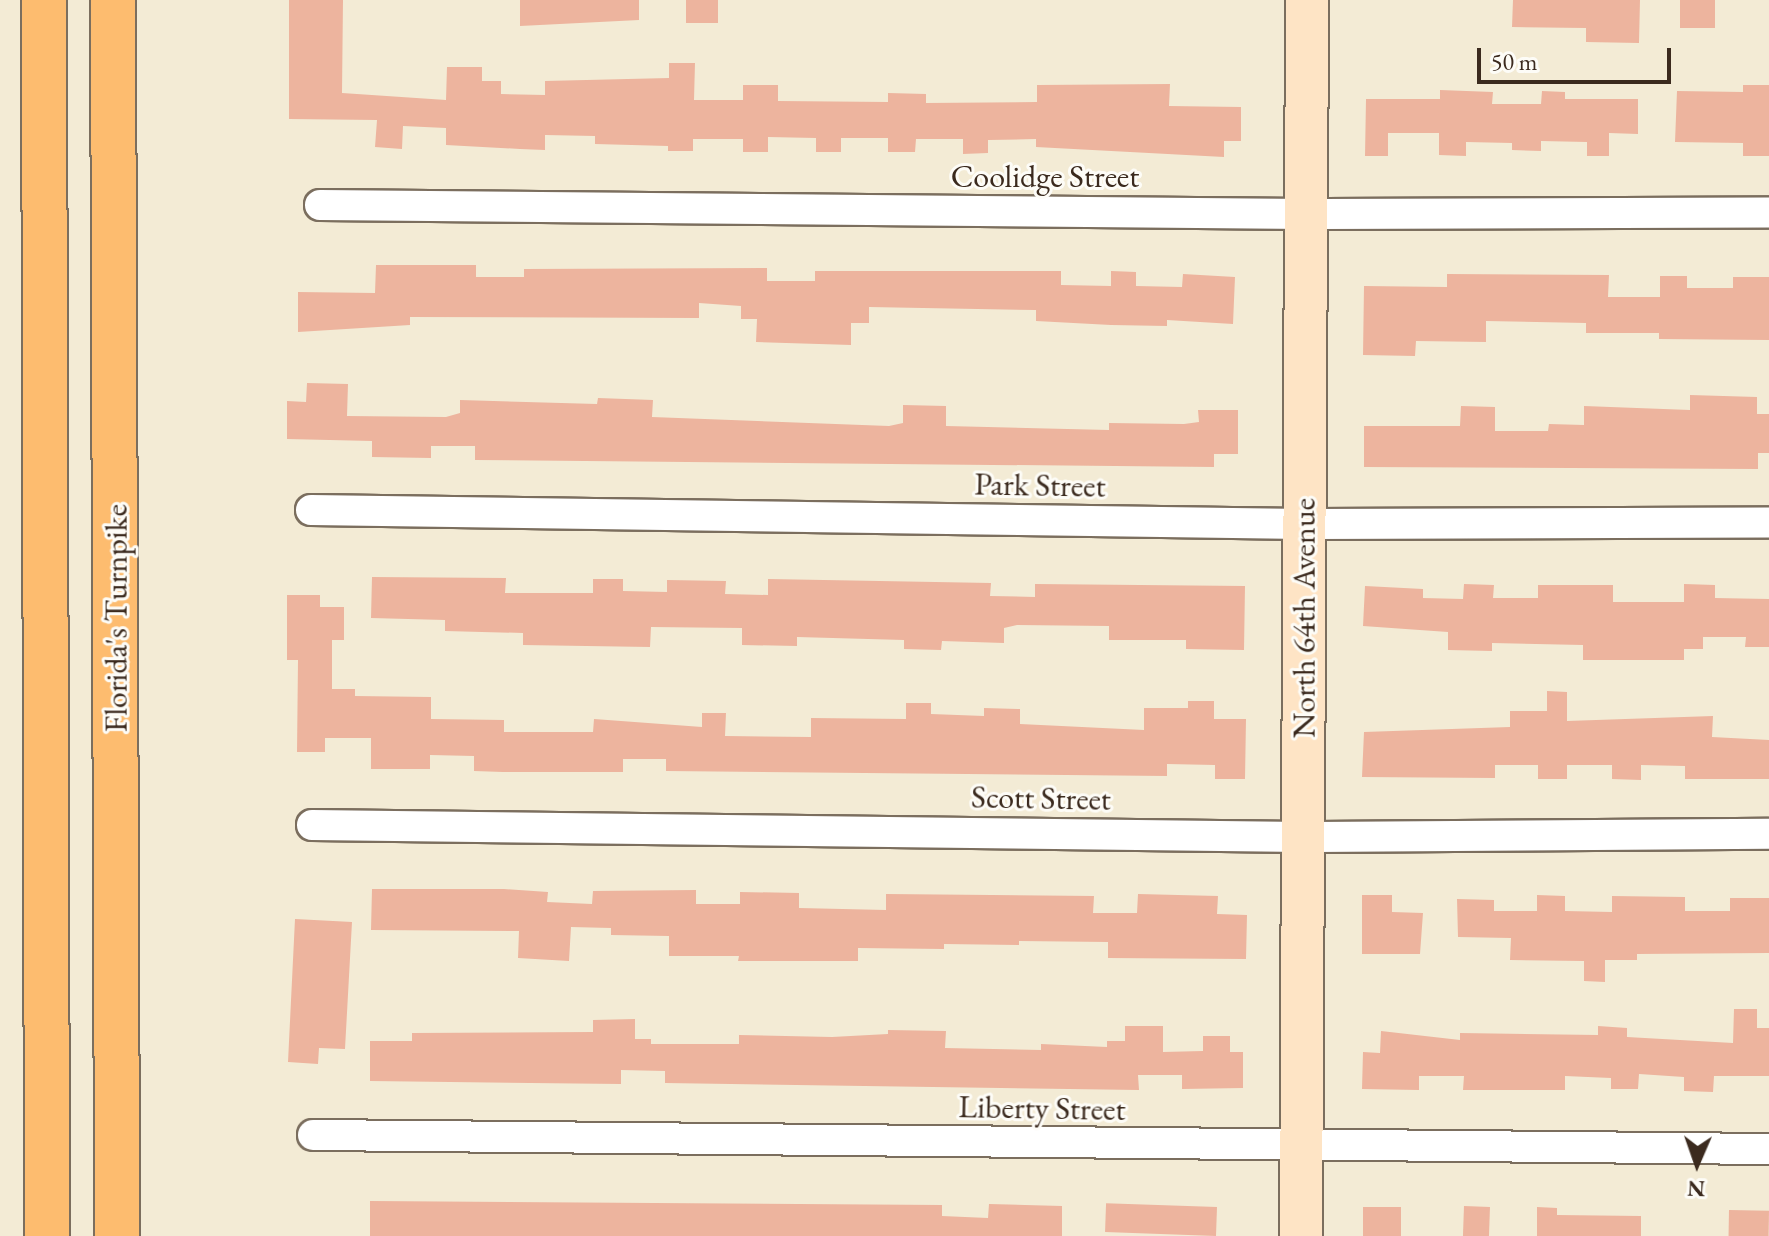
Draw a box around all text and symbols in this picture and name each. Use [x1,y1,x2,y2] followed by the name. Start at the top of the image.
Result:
[1481,32,1675,82] scale bar
[1491,46,1538,77] text: 50 m
[951,157,1139,195] street label: Coolidge Street
[974,465,1106,505] street label: Park Street
[1285,498,1323,738] street label: North 64th Avenue
[97,504,135,732] street label: Florida's Turnpike
[971,778,1111,818] street label: Scott Street
[958,1087,1126,1129] street label: Liberty Street
[1657,1124,1737,1204] north arrow
[1687,1174,1706,1203] text: N

